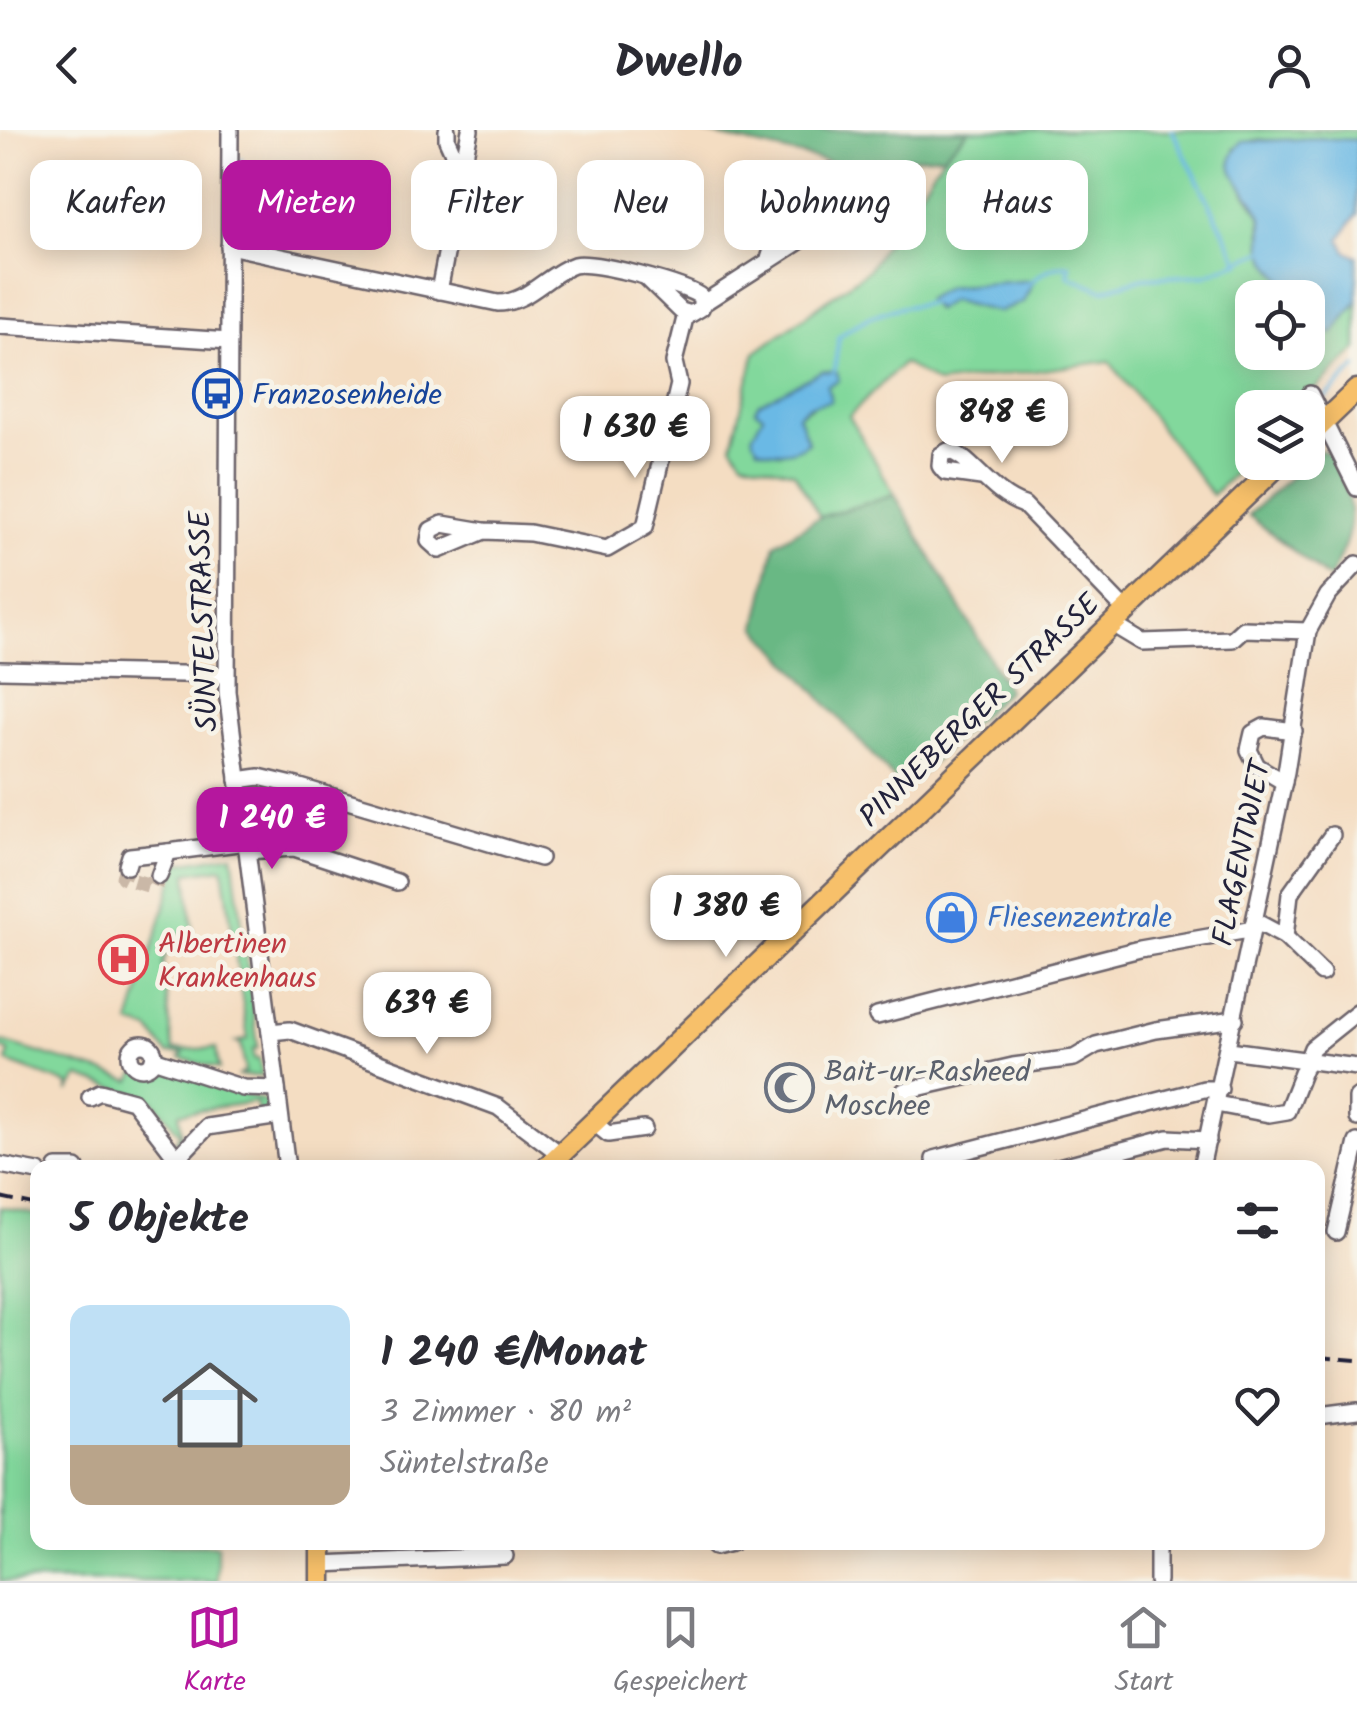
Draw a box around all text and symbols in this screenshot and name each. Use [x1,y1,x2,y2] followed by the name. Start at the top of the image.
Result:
[614,29,743,101] text: Dwello
[40,38,95,93] icon: back
[1262,38,1317,93] icon: person
[30,160,202,250] chip: Kaufen
[222,160,391,250] chip: Mieten
[411,160,557,250] chip: Filter
[577,160,704,250] chip: Neu
[724,160,926,250] chip: Wohnung
[946,160,1088,250] chip: Haus
[1235,280,1325,480] map controls
[1235,280,1325,370] button: locate
[191,368,243,420] bus stop icon: Franzosenheide
[252,372,442,420] place label: Franzosenheide
[932,381,1072,466] pin: 848 €
[958,388,1046,439] text: 848 €
[1235,390,1325,480] button: layers
[543,396,727,481] pin: 1 630 €
[582,403,688,454] text: 1 630 €
[177,508,233,732] street label: SÜNTELSTRASSE
[848,582,1113,840] street label: PINNEBERGER STRASSE
[1200,753,1287,951] street label: FLAGENTWIET
[180,787,364,872] pin: 1 240 €
[218,794,326,845] text: 1 240 €
[634,875,818,960] pin: 1 380 €
[672,882,780,933] text: 1 380 €
[926,891,978,943] shop icon: Fliesenzentrale
[987,895,1172,943] place label: Fliesenzentrale
[158,921,317,1003] place label: Albertinen Krankenhaus
[97,934,149,986] hospital icon: Albertinen Krankenhaus
[357,972,497,1057] pin: 639 €
[385,979,469,1030] text: 639 €
[824,1049,1031,1131] place label: Bait-ur-Rasheed Moschee
[763,1062,815,1114] mosque icon: Bait-ur-Rasheed Moschee
[70,1187,249,1254] text: 5 Objekte
[1230,1193,1285,1248] icon: filters
[380,1321,647,1388] text: 1 240 €/Monat
[150,1345,270,1465] icon: home
[1230,1378,1285,1433] icon: heart
[380,1388,631,1439] text: 3 Zimmer · 80 m²
[380,1439,549,1490] text: Süntelstraße
[184,1600,246,1705] tab: Karte
[613,1600,747,1705] tab: Gespeichert
[1115,1600,1173,1705] tab: Start

